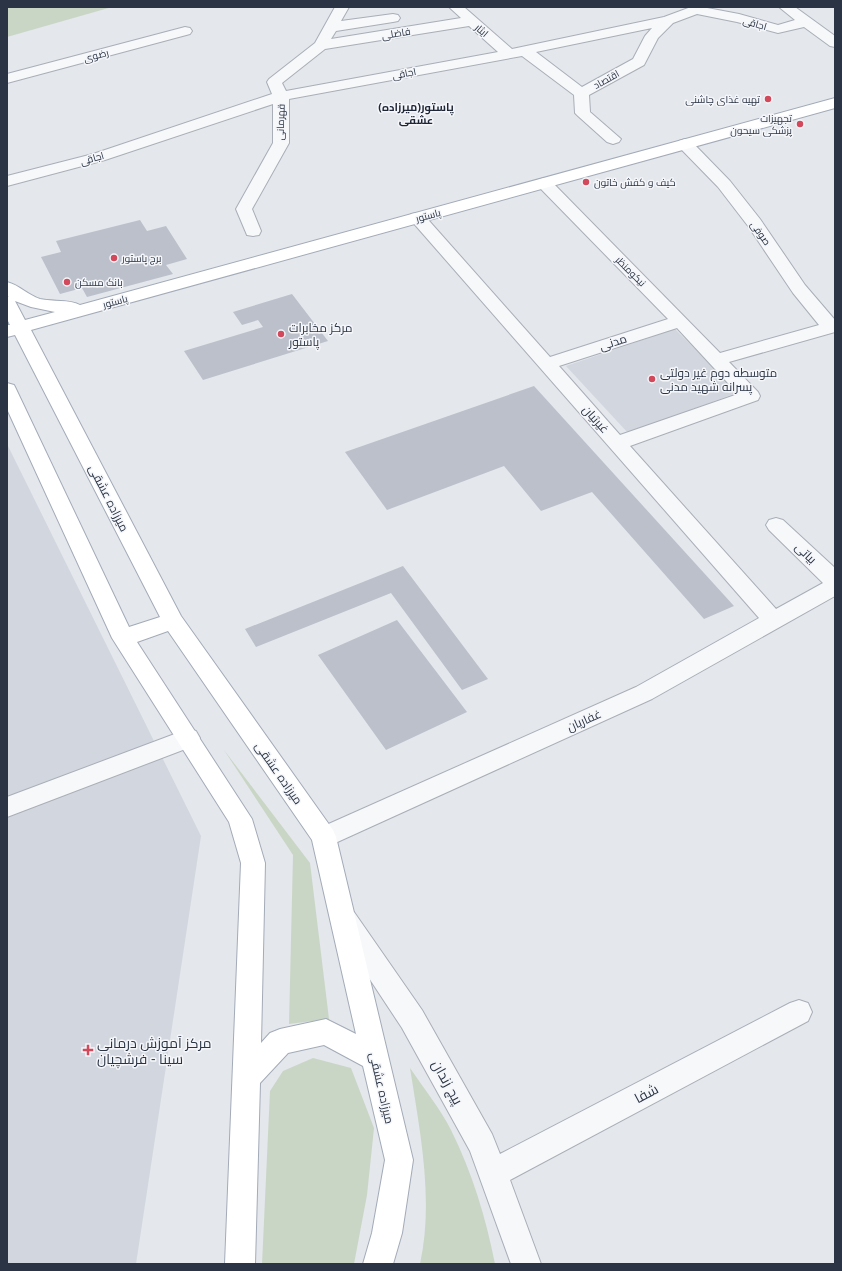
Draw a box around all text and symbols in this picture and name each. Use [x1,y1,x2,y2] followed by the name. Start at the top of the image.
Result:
[741,13,769,33] street label: اجاقی
[471,20,492,40] street label: ایثار
[381,24,411,42] street label: فاضلی
[82,45,110,65] street label: رضوی
[391,64,417,82] street label: اجاقی
[590,66,622,92] street label: اقتصاد
[685,92,760,106] place label: تهیه غذای چاشنی
[763,94,773,104] marker: تهیه غذای چاشنی
[378,99,454,127] district label: (پاستور(میرزاده عشقی
[272,103,288,141] street label: قهرمانی
[730,111,792,137] place label: تجهیزات پزشکی سیحون
[795,119,805,129] marker: تجهیزات پزشکی سیحون
[78,148,106,168] street label: اجاقی
[594,175,676,189] place label: کیف و کفش خاتون
[581,177,591,187] marker: کیف و کفش خاتون
[413,205,442,225] street label: پاستور
[748,218,774,248] street label: صوفی
[121,251,161,265] place label: برج پاستور
[612,252,649,289] street label: نیکومنظر
[109,253,119,263] marker: برج پاستور
[75,275,123,289] place label: بانک مسکن
[62,277,72,287] marker: بانک مسکن
[100,291,129,311] street label: پاستور
[288,319,353,351] place label: مرکز مخابرات پاستور
[276,329,286,339] marker: مرکز مخابرات پاستور
[597,330,629,354] street label: مدنی
[660,364,777,396] place label: متوسطه دوم غیر دولتی پسرانه شهید مدنی
[647,374,657,384] marker: متوسطه دوم غیر دولتی پسرانه شهید مدنی
[579,401,613,437] street label: غیرتیان
[85,462,133,534] street label: میرزاده عشقی
[791,539,821,567] street label: بیاتی
[564,705,604,735] street label: غفاریان
[251,738,307,808] street label: میرزاده عشقی
[97,1033,212,1069] place label: مرکز آموزش درمانی سینا - فرشچیان
[82,1044,94,1056] marker: مرکز آموزش درمانی سینا - فرشچیان
[366,1051,398,1125] street label: میرزاده عشقی
[427,1056,468,1108] street label: پیچ زندان
[631,1079,661,1107] street label: شفا

